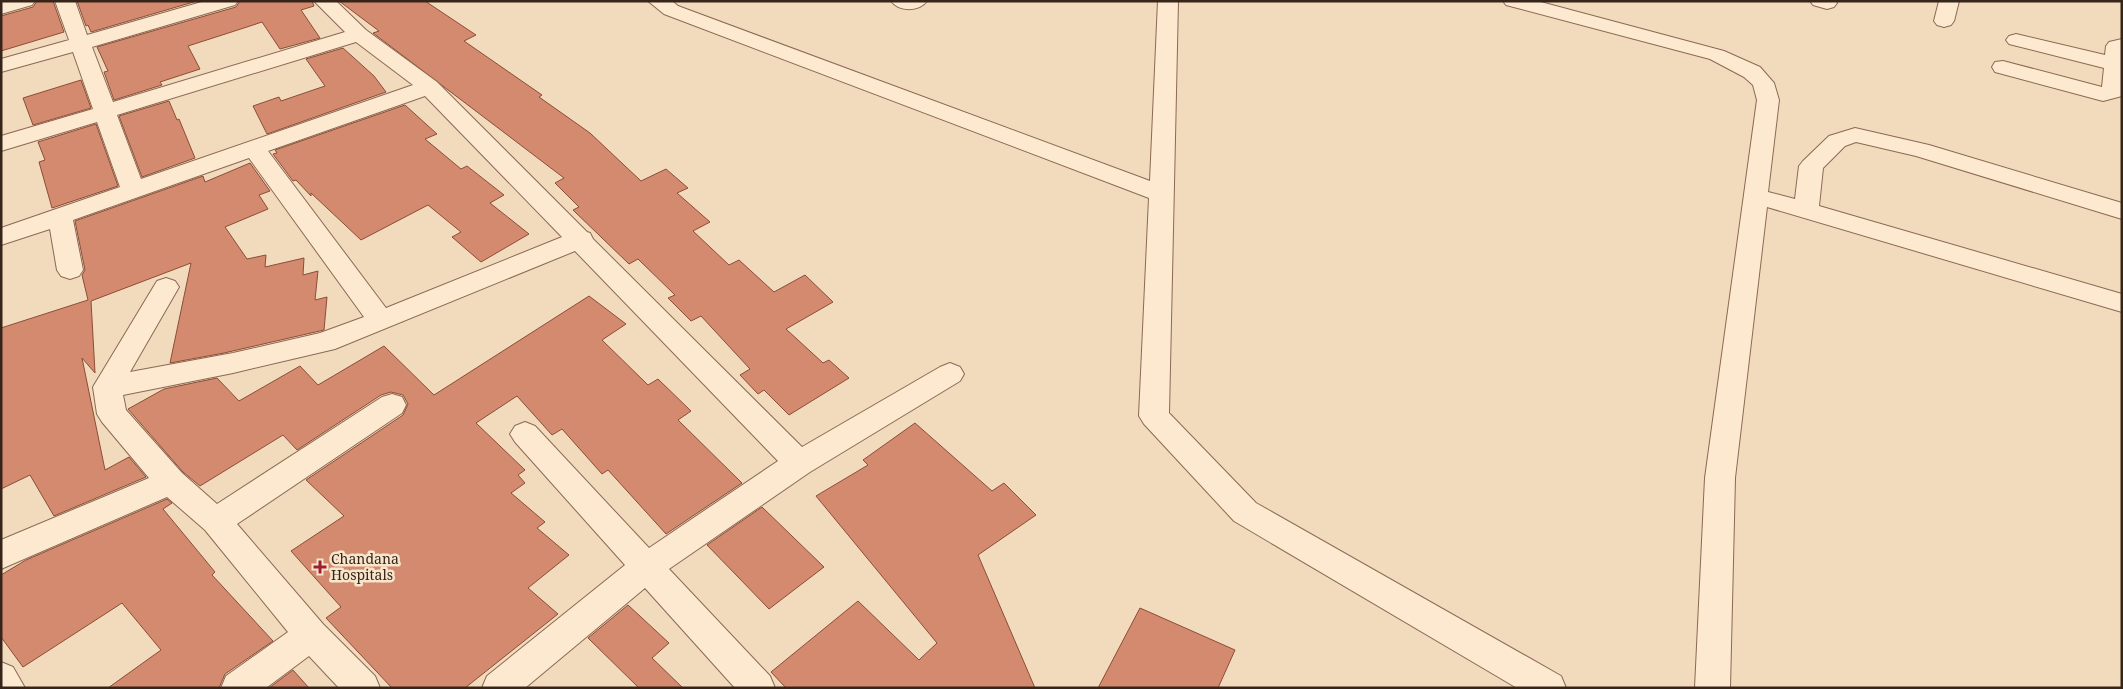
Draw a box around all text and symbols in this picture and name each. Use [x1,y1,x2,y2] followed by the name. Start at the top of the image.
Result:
[331,549,399,584] place label: Chandana Hospitals
[313,560,327,574] marker: Chandana Hospitals

